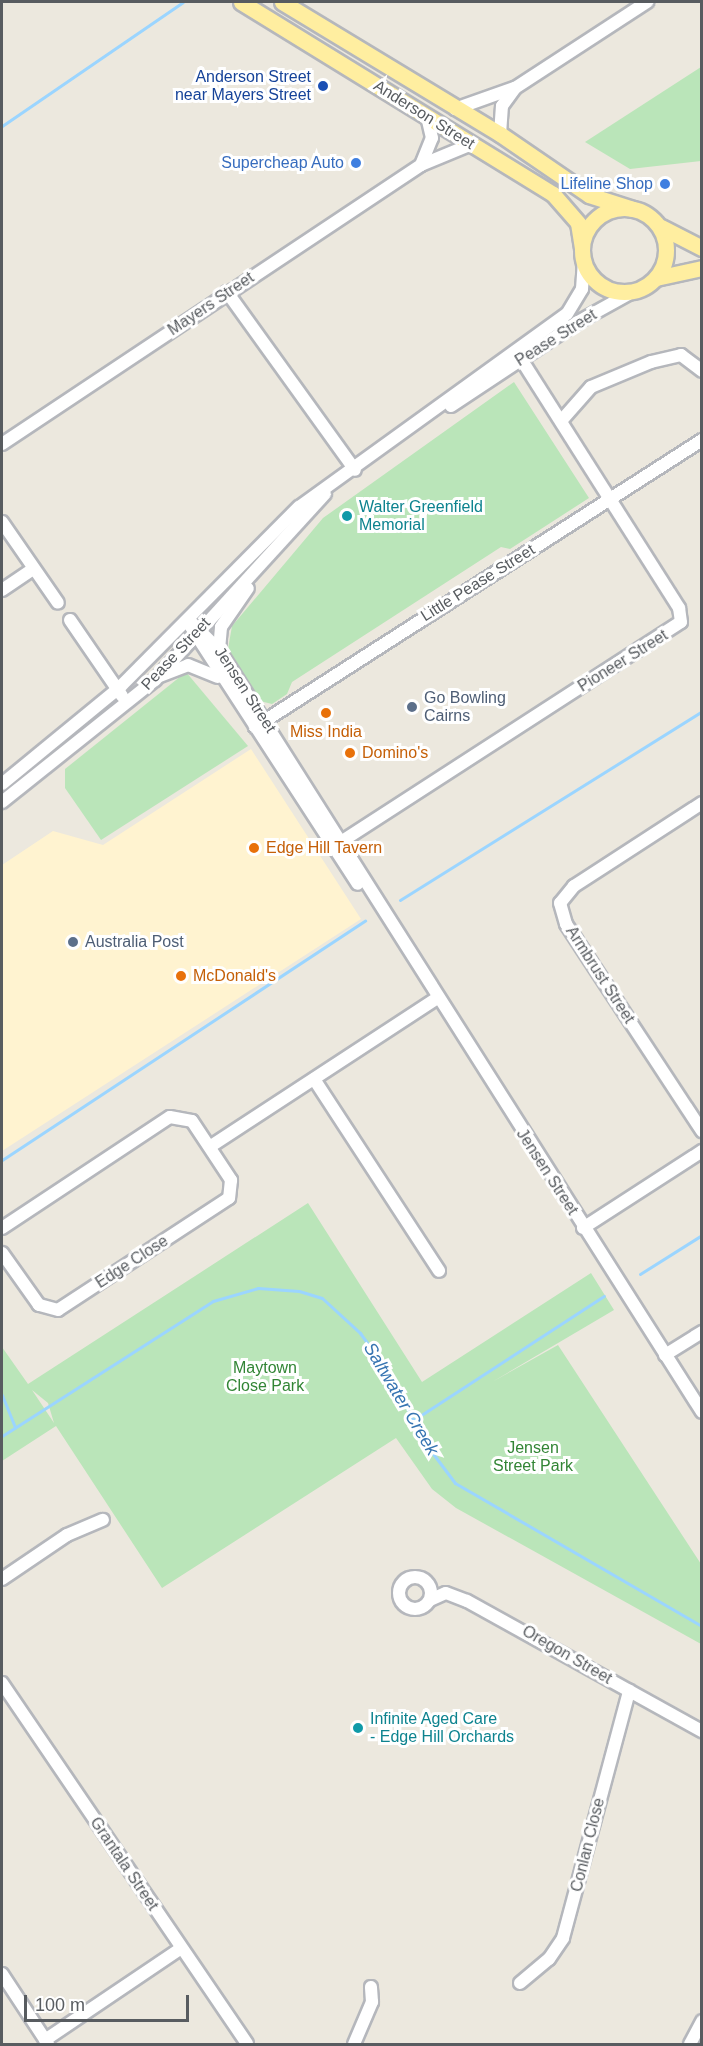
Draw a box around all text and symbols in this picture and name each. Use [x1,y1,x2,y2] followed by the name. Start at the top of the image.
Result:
[175,67,311,105] place label: Anderson Street near Mayers Street
[370,76,478,154] street label: Anderson Street
[316,79,330,93] marker: Anderson Street near Mayers Street
[220,153,344,173] place label: Supercheap Auto
[349,156,363,170] marker: Supercheap Auto
[560,174,653,194] place label: Lifeline Shop
[658,177,672,191] marker: Lifeline Shop
[164,268,258,340] street label: Mayers Street
[512,305,600,371] street label: Pease Street
[359,497,483,535] place label: Walter Greenfield Memorial
[340,509,354,523] marker: Walter Greenfield Memorial
[417,540,539,626] street label: Little Pease Street
[137,614,215,694] street label: Pease Street
[575,626,671,696] street label: Pioneer Street
[210,643,280,737] street label: Jensen Street
[424,688,506,726] place label: Go Bowling Cairns
[405,700,419,714] marker: Go Bowling Cairns
[319,706,333,720] marker: Miss India
[290,722,362,742] place label: Miss India
[362,743,428,763] place label: Domino's
[343,746,357,760] marker: Domino's
[266,838,382,858] place label: Edge Hill Tavern
[247,841,261,855] marker: Edge Hill Tavern
[561,923,639,1027] street label: Armbrust Street
[85,932,184,952] place label: Australia Post
[66,935,80,949] marker: Australia Post
[193,966,276,986] place label: McDonald's
[174,969,188,983] marker: McDonald's
[512,1125,582,1219] street label: Jensen Street
[92,1231,172,1293] street label: Edge Close
[359,1339,443,1459] water label: Saltwater Creek
[226,1358,304,1396] park label: Maytown Close Park
[493,1438,573,1476] park label: Jensen Street Park
[519,1622,615,1688] street label: Oregon Street
[370,1709,514,1747] place label: Infinite Aged Care - Edge Hill Orchards
[351,1721,365,1735] marker: Infinite Aged Care - Edge Hill Orchards
[567,1796,609,1894] street label: Conlan Close
[86,1814,162,1914] street label: Grantala Street
[27,1983,192,2021] scale bar
[35,1995,85,2015] text: 100 m

